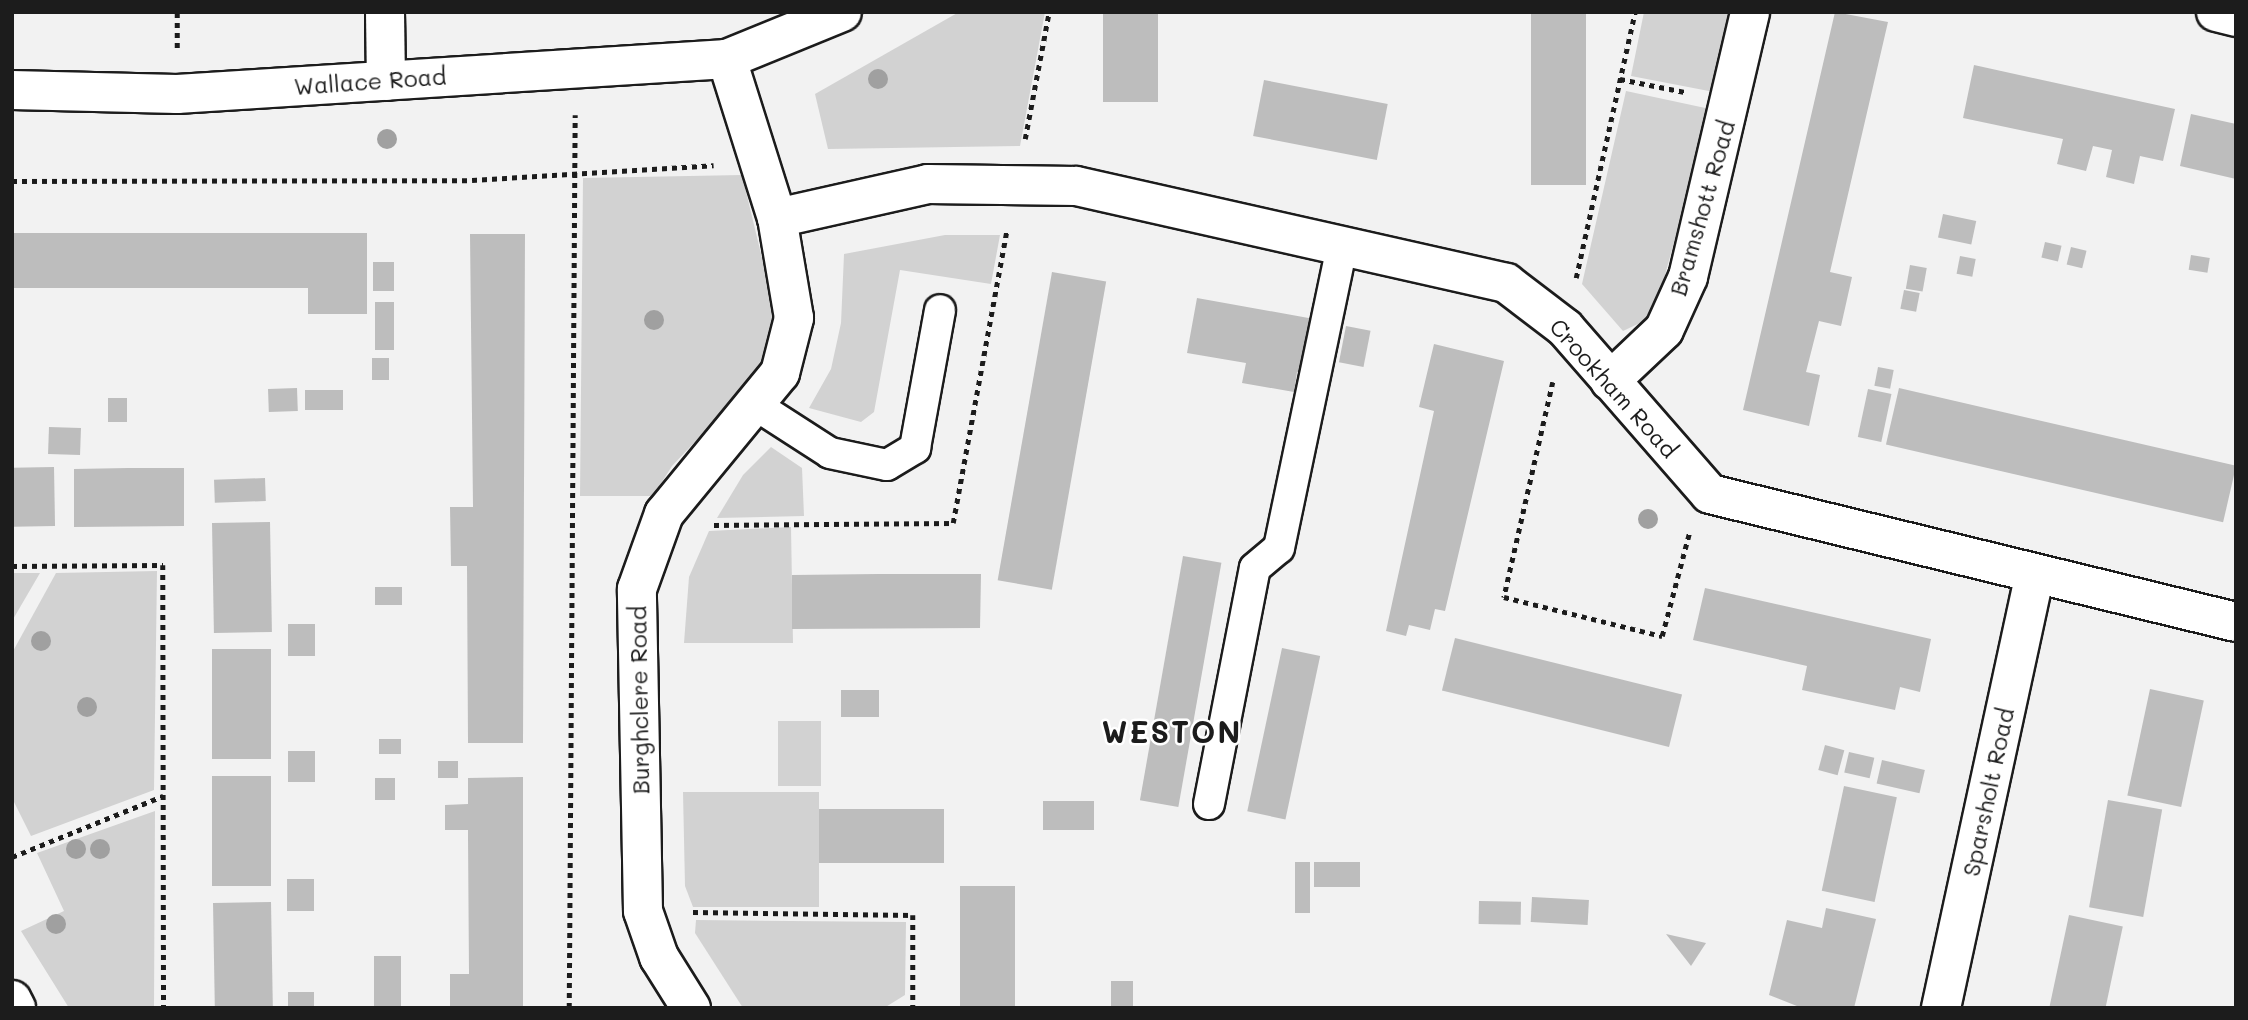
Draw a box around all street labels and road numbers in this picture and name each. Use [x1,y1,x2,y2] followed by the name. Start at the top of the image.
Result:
[293,62,447,100] street label: Wallace Road
[1664,117,1740,299] street label: Bramshott Road
[1544,313,1684,463] street label: Crookham Road
[624,605,654,795] street label: Burghclere Road
[1957,705,2019,879] street label: Sparsholt Road

